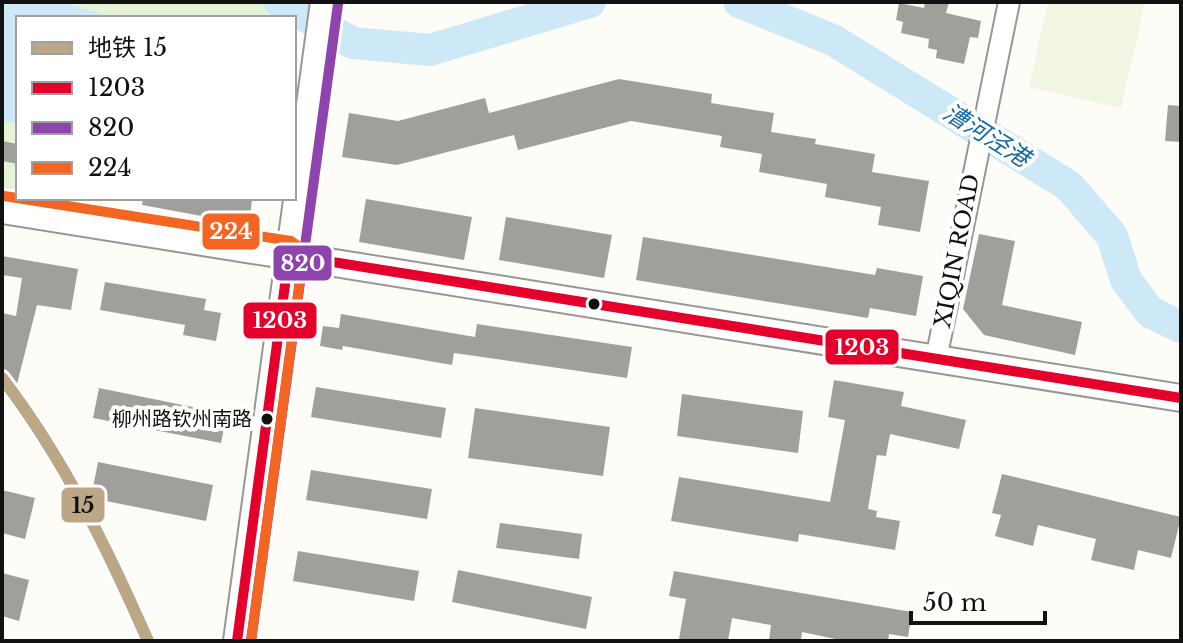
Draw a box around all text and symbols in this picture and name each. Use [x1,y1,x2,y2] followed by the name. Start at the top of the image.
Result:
[16,16,296,200] legend
[88,33,167,62] text: 地铁 15
[88,73,145,102] text: 1203
[939,97,1038,174] water label: 漕河泾港
[88,113,134,142] text: 820
[88,153,132,182] text: 224
[929,172,985,330] street label: XIQIN ROAD
[201,212,261,251] line badge: 224
[209,218,253,245] text: 224
[272,244,333,282] line badge: 820
[281,250,325,277] text: 820
[586,296,602,312] unlabelled marker
[242,301,318,340] line badge: 1203
[253,307,307,334] text: 1203
[824,328,900,366] line badge: 1203
[835,334,889,361] text: 1203
[112,407,252,431] place label: 柳州路钦州南路
[259,411,275,427] marker: 柳州路钦州南路
[60,486,106,524] line badge: 15
[72,492,94,519] text: 15
[911,575,1045,625] scale bar
[923,588,987,617] text: 50 m

